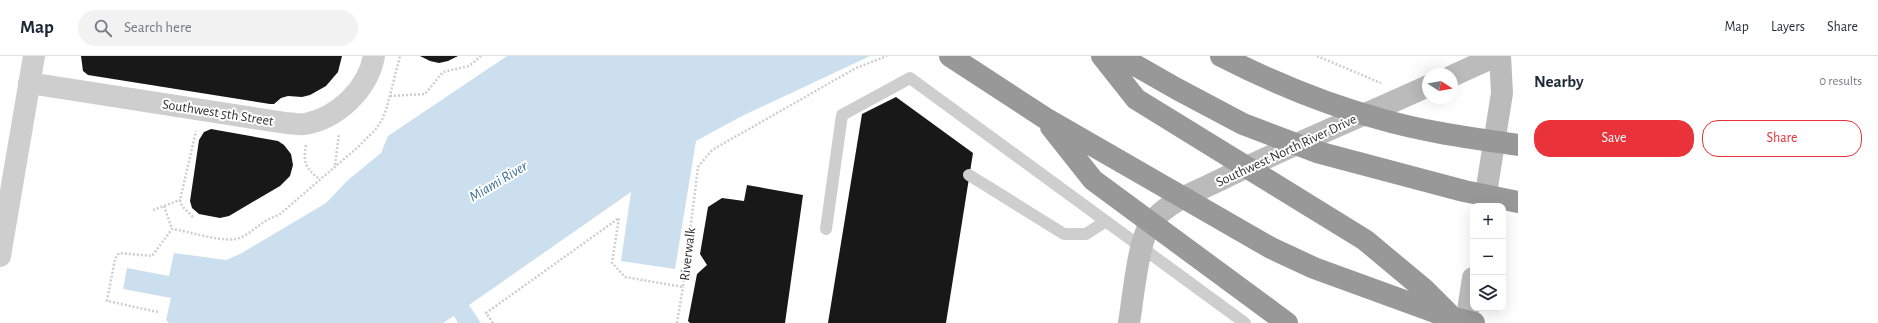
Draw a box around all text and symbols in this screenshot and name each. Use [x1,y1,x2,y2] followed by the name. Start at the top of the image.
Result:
[78,10,358,46] search box
[92,17,114,39] icon: search
[20,18,54,37] text: Map
[124,20,192,35] text: Search here
[1724,20,1749,34] text: Map
[1771,20,1805,34] text: Layers
[1827,20,1858,34] text: Share
[1422,68,1458,104] north arrow
[1534,73,1584,90] text: Nearby
[1819,75,1862,88] text: 0 results
[161,97,275,129] street label: Southwest 5th Street
[1214,112,1359,190] street label: Southwest North River Drive
[1534,120,1694,157] button: Save
[1702,120,1862,157] button: Share
[467,158,531,205] water label: Miami River
[1470,203,1506,311] map controls
[1470,203,1506,239] button: +
[678,226,698,282] street label: Riverwalk
[1470,239,1506,275] button: −
[1470,275,1506,311] button: layers

